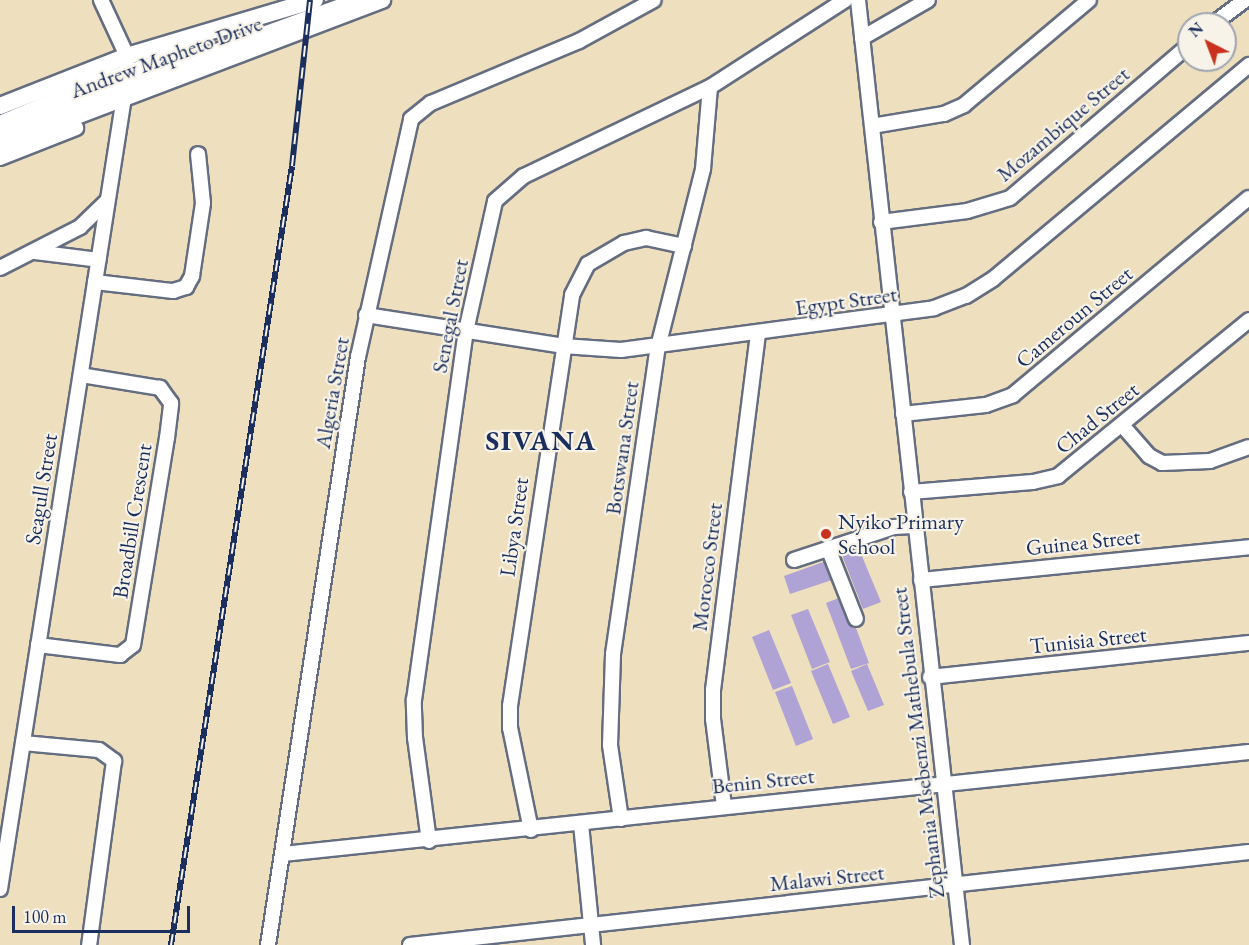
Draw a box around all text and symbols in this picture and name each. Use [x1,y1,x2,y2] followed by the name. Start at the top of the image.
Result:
[67,10,265,104] street label: Andrew Mapheto Drive
[1177,12,1237,72] north arrow
[1184,18,1208,42] text: N
[991,61,1135,187] street label: Mozambique Street
[426,257,474,375] street label: Senegal Street
[1010,261,1138,373] street label: Cameroun Street
[793,281,899,321] street label: Egypt Street
[309,335,355,451] street label: Algeria Street
[1050,376,1144,460] street label: Chad Street
[600,380,644,516] street label: Botswana Street
[485,423,597,457] district label: SIVANA
[19,432,63,546] street label: Seagull Street
[107,442,157,600] street label: Broadbill Crescent
[494,476,534,578] street label: Libya Street
[686,501,728,633] street label: Morocco Street
[838,508,964,560] place label: Nyiko Primary School
[1025,523,1141,561] street label: Guinea Street
[819,527,833,541] marker: Nyiko Primary School
[886,586,950,900] street label: Zephania Msebenzi Mathebula Street
[1028,621,1148,659] street label: Tunisia Street
[710,762,816,800] street label: Benin Street
[768,859,886,897] street label: Malawi Street
[15,894,194,932] scale bar
[23,905,67,928] text: 100 m

